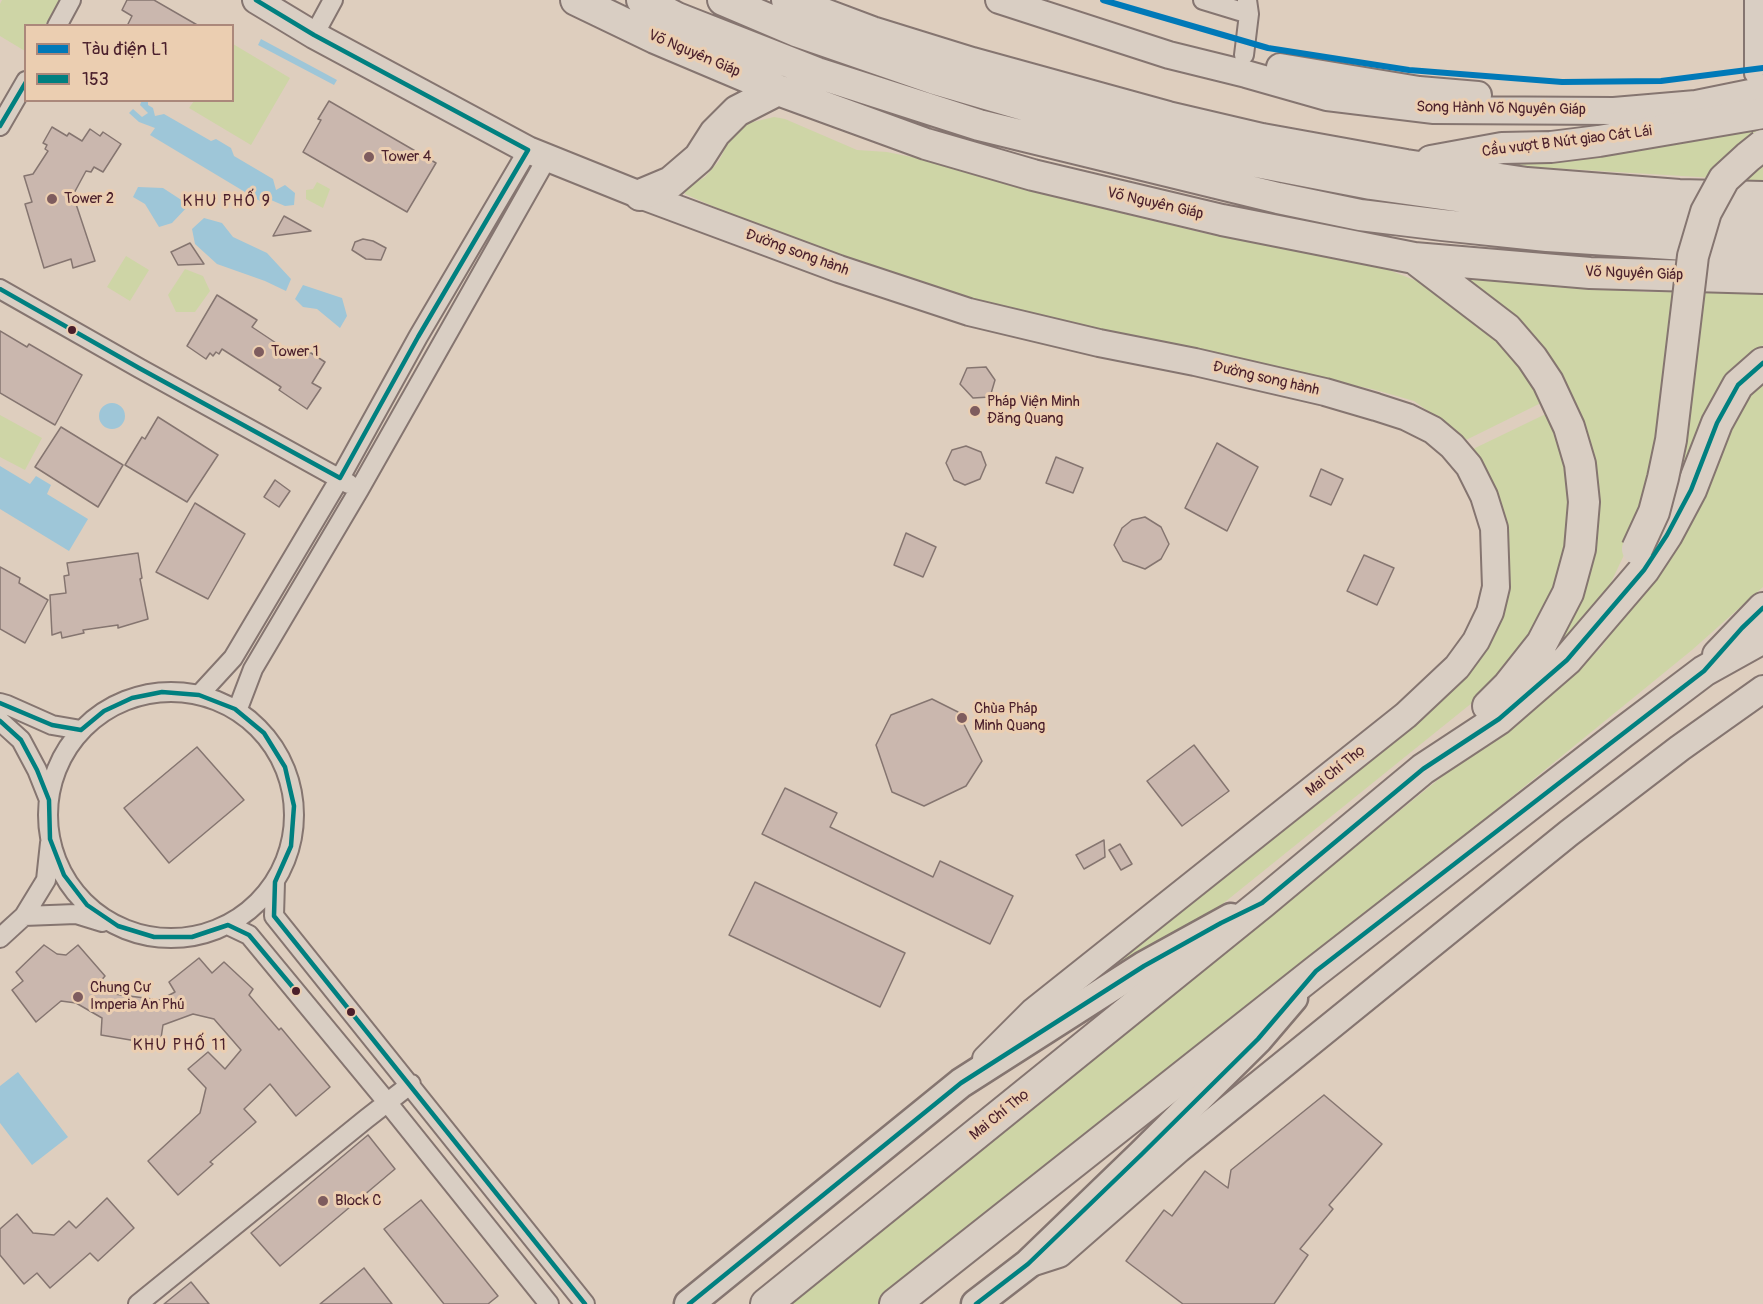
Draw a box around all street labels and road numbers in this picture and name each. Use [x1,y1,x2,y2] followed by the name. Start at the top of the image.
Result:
[645,26,743,82] street label: Võ Nguyên Giáp
[1416,99,1586,119] street label: Song Hành Võ Nguyên Giáp
[1481,123,1653,161] street label: Cầu vượt B Nút giao Cát Lái
[1105,184,1205,224] street label: Võ Nguyên Giáp
[743,226,851,280] street label: Đường song hành
[1584,263,1684,285] street label: Võ Nguyên Giáp
[1211,358,1321,400] street label: Đường song hành
[1302,741,1370,801] street label: Mai Chí Thọ
[966,1085,1034,1145] street label: Mai Chí Thọ

